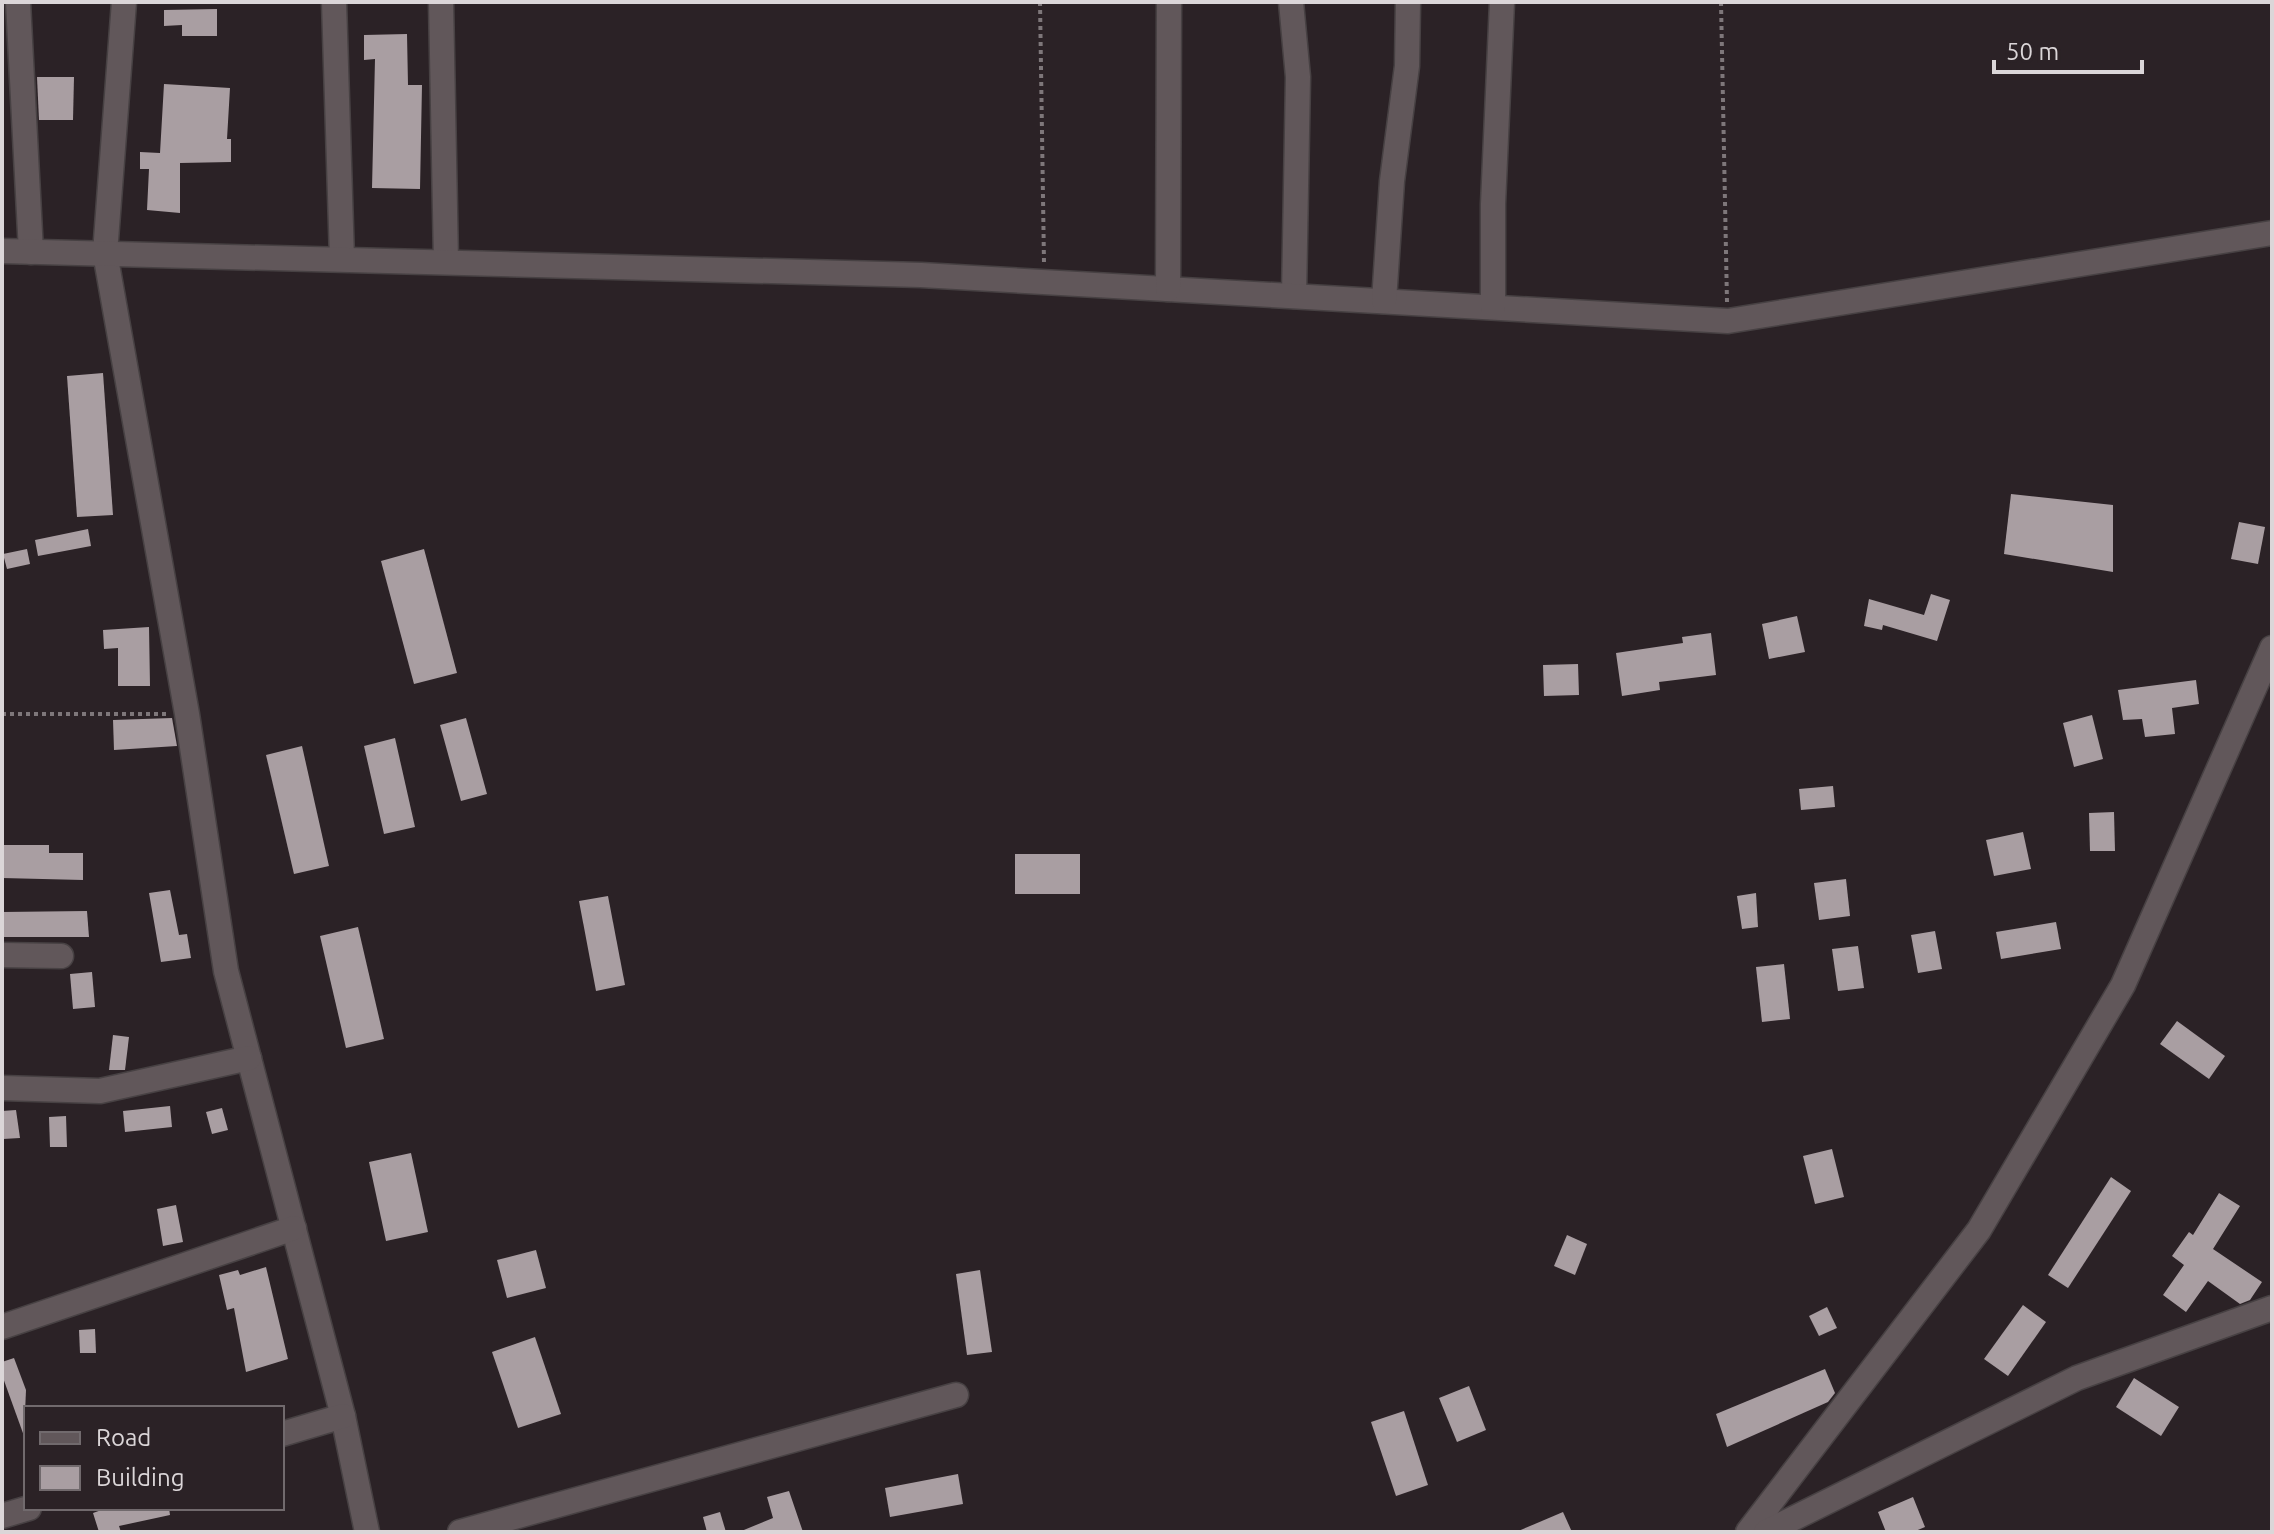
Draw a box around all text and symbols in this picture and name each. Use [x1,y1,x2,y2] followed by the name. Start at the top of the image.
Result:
[1994,24,2142,74] scale bar
[2006,38,2059,65] text: 50 m
[24,1406,284,1510] legend
[96,1424,151,1451] text: Road
[96,1464,184,1491] text: Building

